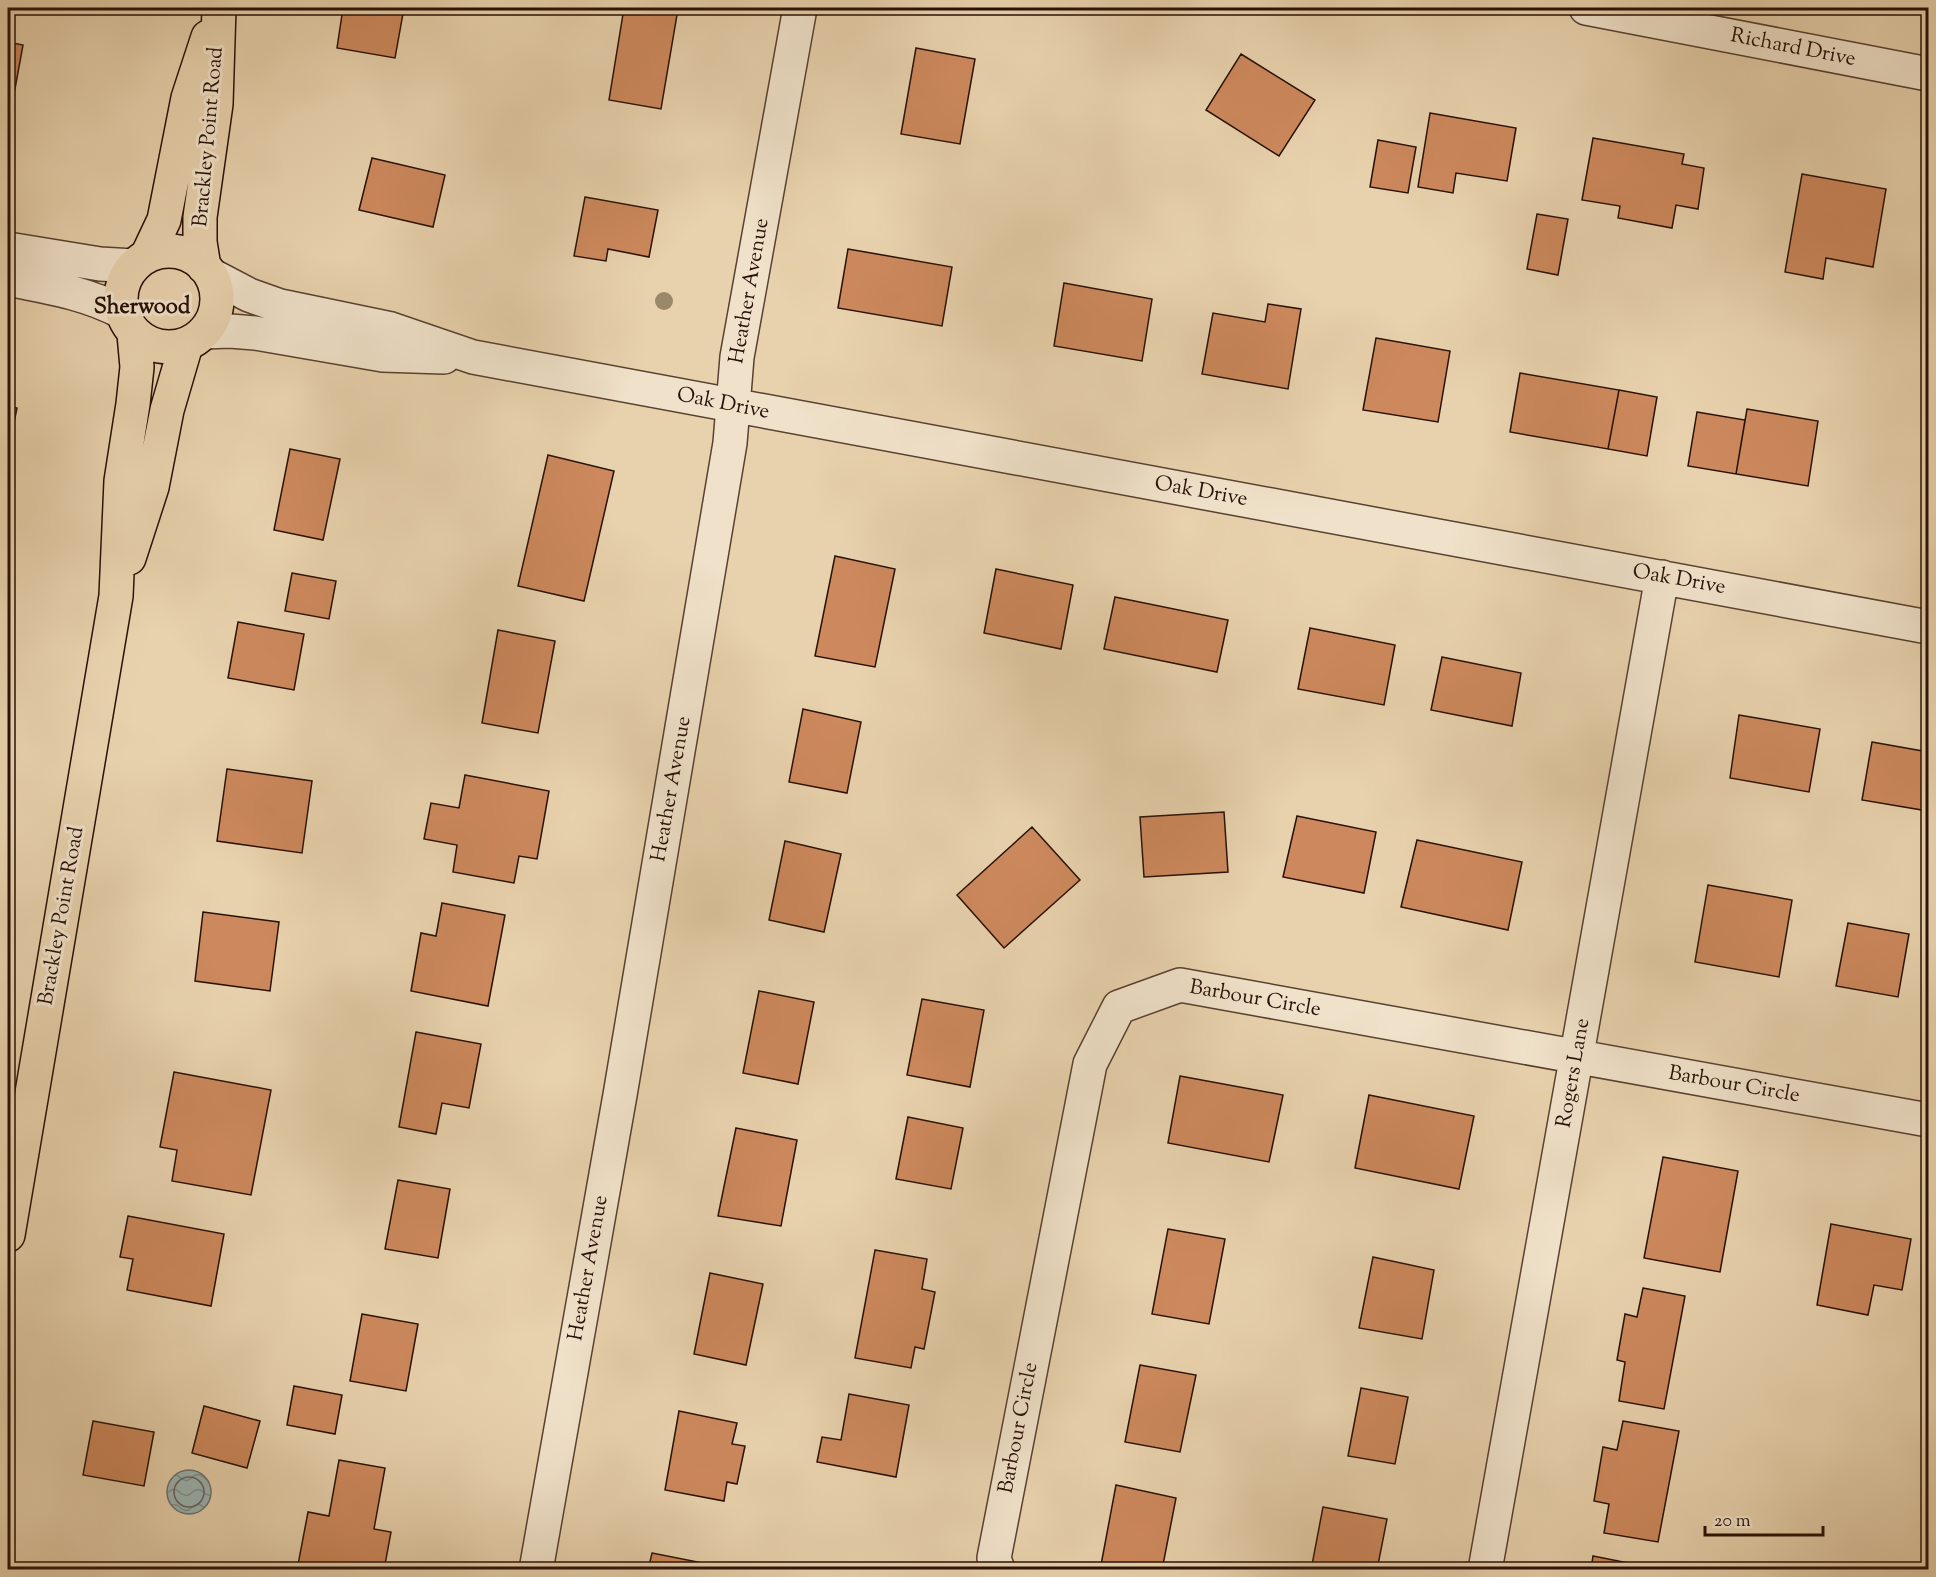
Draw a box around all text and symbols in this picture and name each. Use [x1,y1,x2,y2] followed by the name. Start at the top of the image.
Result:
[1728,21,1858,75] street label: Richard Drive
[186,45,232,228] street label: Brackley Point Road
[722,216,778,366] street label: Heather Avenue
[94,292,191,324] district label: Sherwood
[674,380,772,428] street label: Oak Drive
[1152,469,1250,515] street label: Oak Drive
[1630,557,1728,603] street label: Oak Drive
[644,714,700,864] street label: Heather Avenue
[32,824,92,1008] street label: Brackley Point Road
[1187,973,1323,1025] street label: Barbour Circle
[1550,1016,1598,1130] street label: Rogers Lane
[1666,1059,1802,1111] street label: Barbour Circle
[561,1193,617,1343] street label: Heather Avenue
[992,1360,1046,1496] street label: Barbour Circle
[1705,1499,1824,1537] scale bar
[1714,1509,1751,1535] text: 20 m

